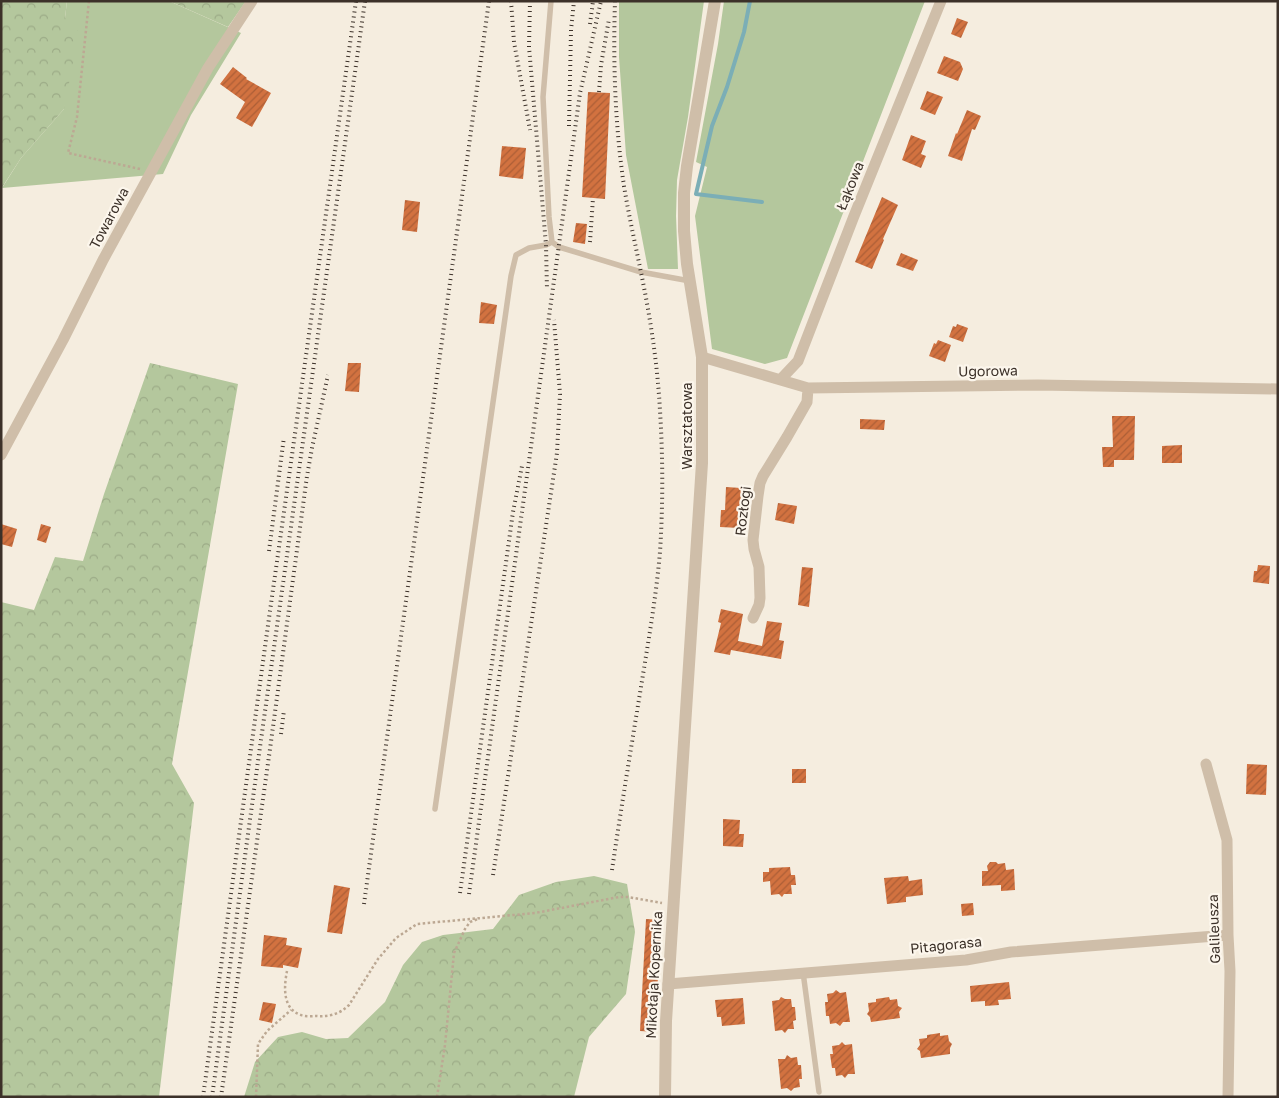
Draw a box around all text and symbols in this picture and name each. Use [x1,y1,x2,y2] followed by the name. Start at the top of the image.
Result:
[832,159,867,213] street label: Łąkowa
[85,184,132,251] street label: Towarowa
[958,361,1018,380] street label: Ugorowa
[678,382,695,470] street label: Warsztatowa
[731,485,754,537] street label: Rozłogi
[1204,894,1223,964] street label: Galileusza
[642,911,665,1039] street label: Mikołaja Kopernika
[909,932,983,957] street label: Pitagorasa

